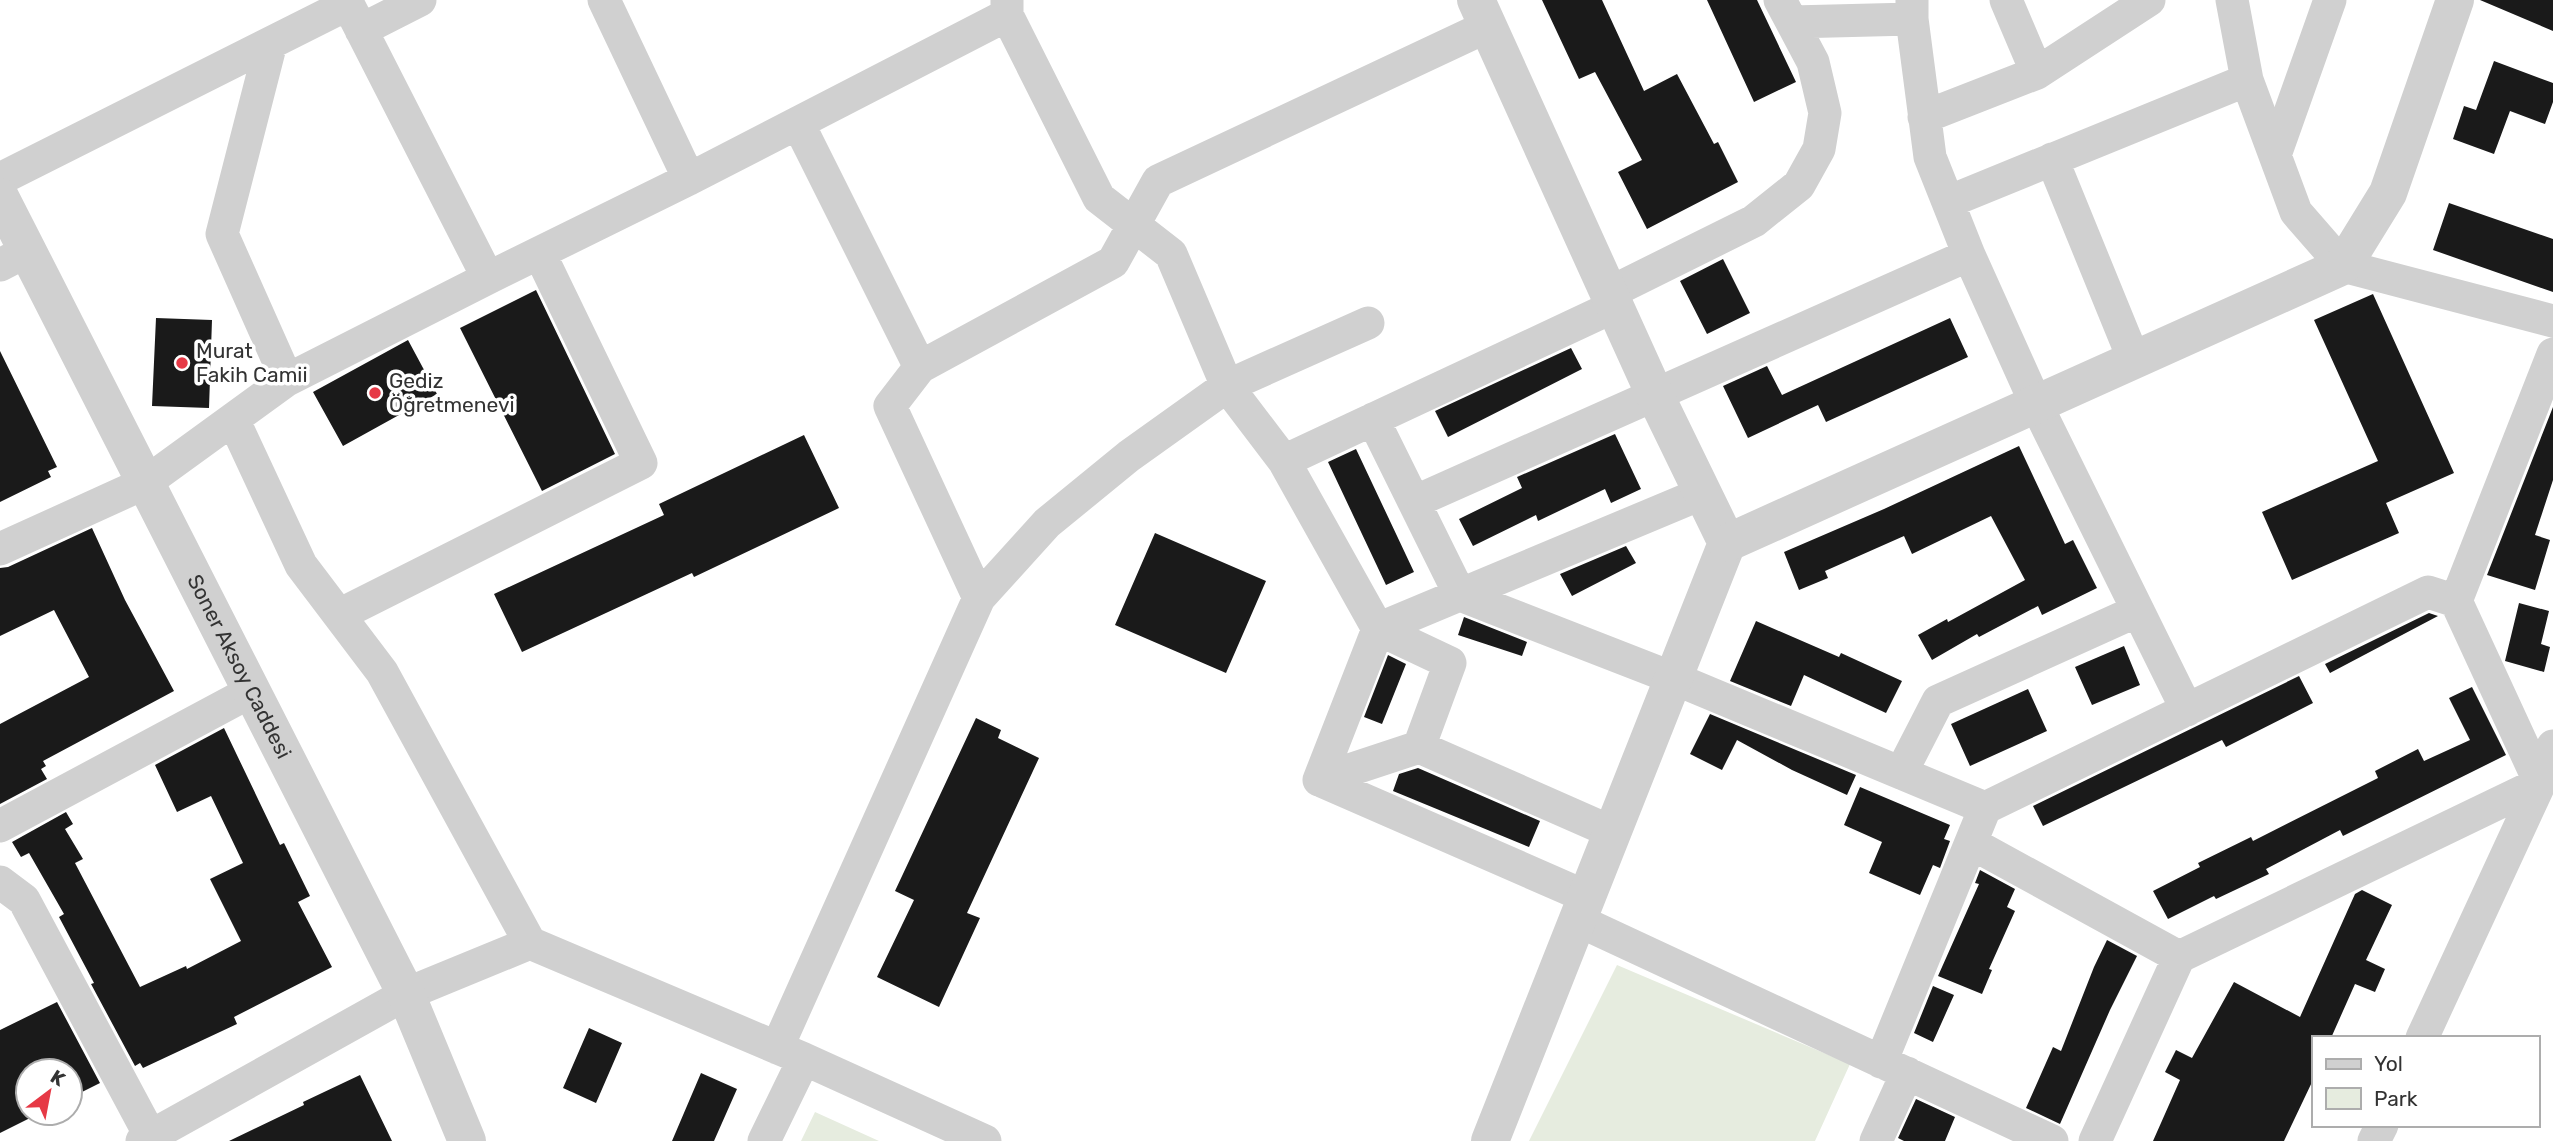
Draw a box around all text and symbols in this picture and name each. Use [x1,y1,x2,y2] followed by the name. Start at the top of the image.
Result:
[196,338,308,387] place label: Murat Fakih Camii
[174,355,190,371] marker: Murat Fakih Camii
[389,368,515,417] place label: Gediz Öğretmenevi
[367,385,383,401] marker: Gediz Öğretmenevi
[182,570,297,763] street label: Soner Aksoy Caddesi
[2312,1036,2539,1127] legend
[2374,1051,2403,1076] text: Yol
[14,1057,84,1127] north arrow
[46,1065,70,1091] text: K
[2374,1086,2418,1111] text: Park

